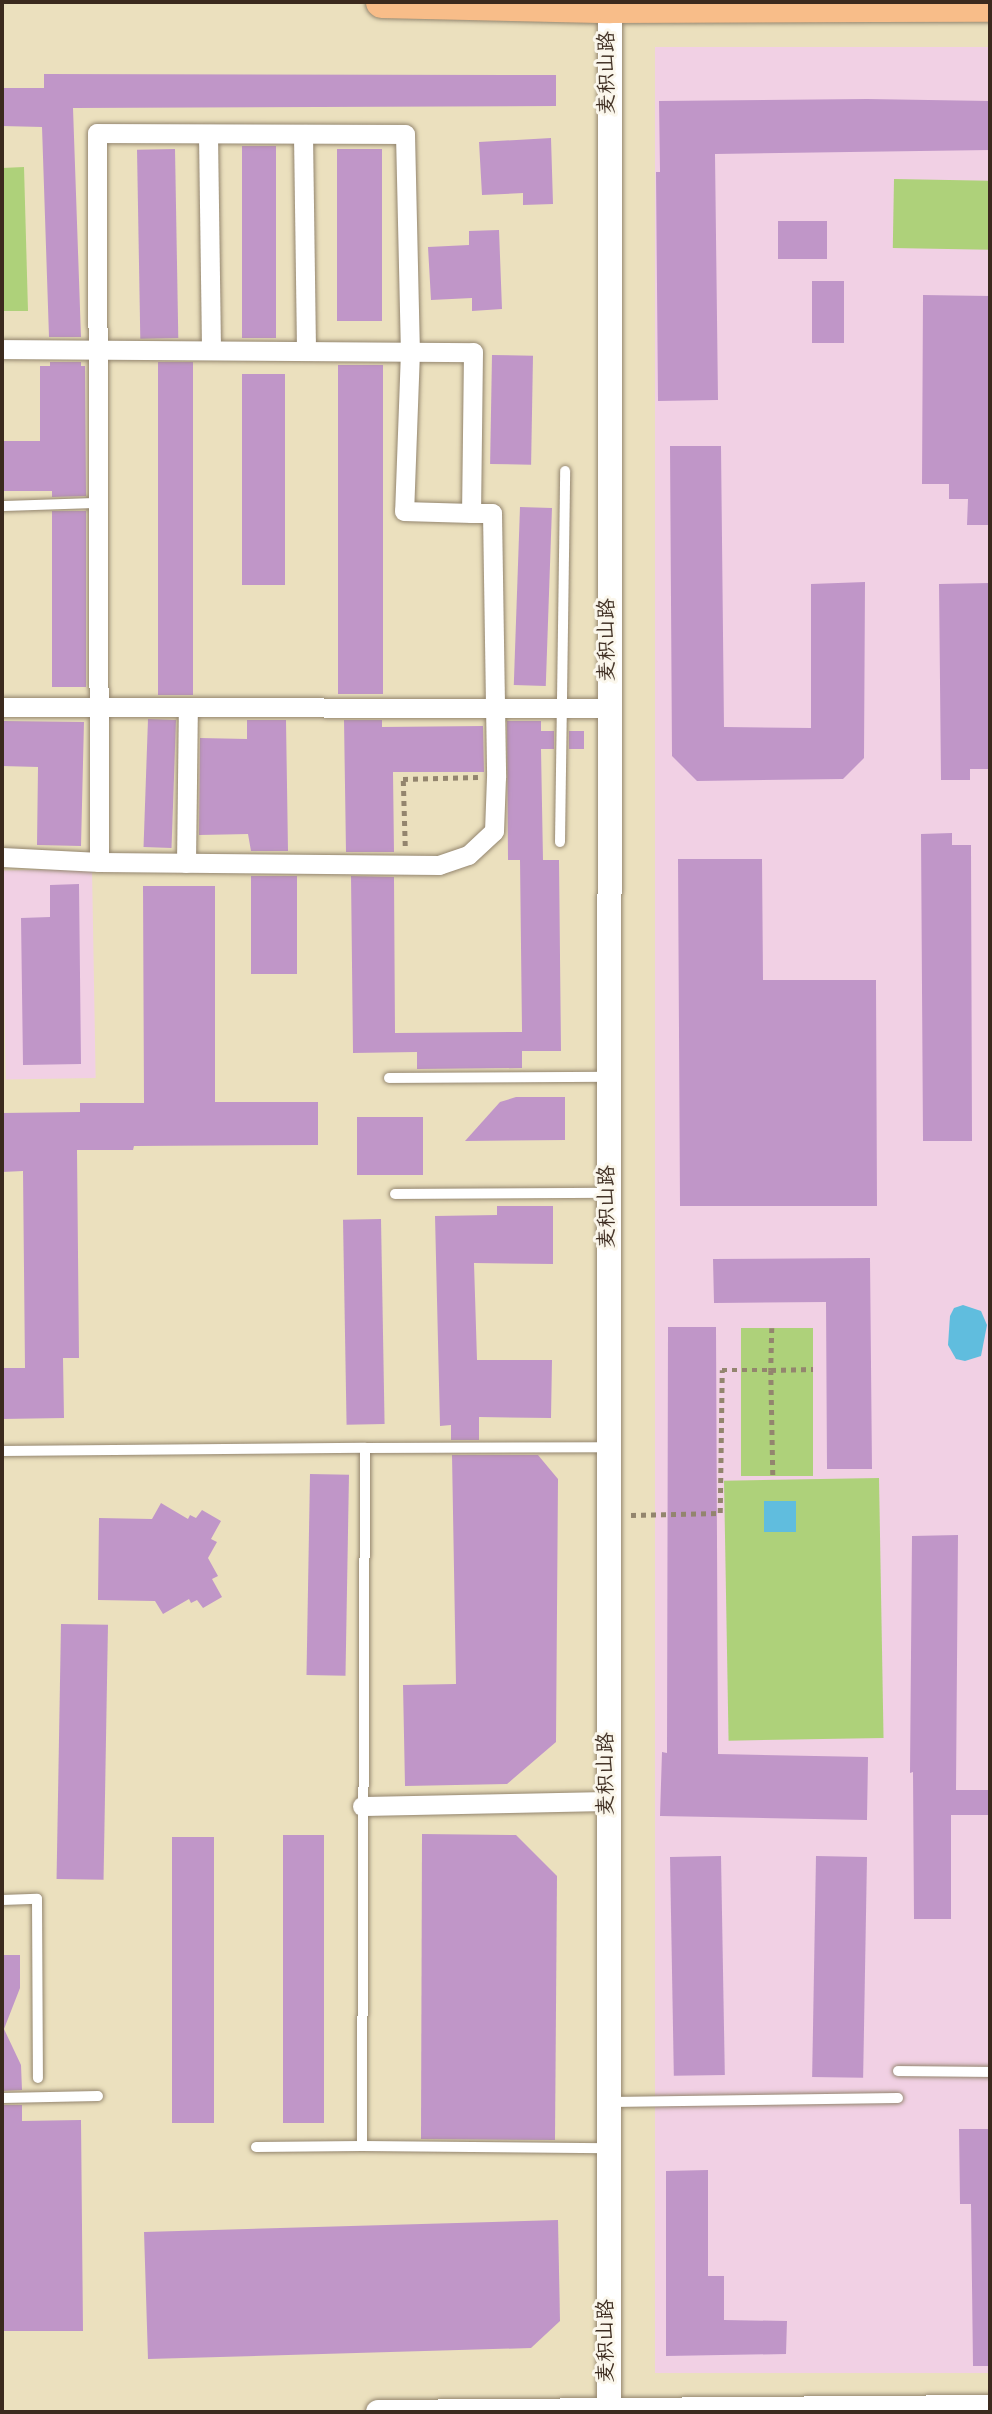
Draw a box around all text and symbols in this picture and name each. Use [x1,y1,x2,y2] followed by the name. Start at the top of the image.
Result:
[597,31,623,115] street label: 麦积山路
[597,598,623,682] street label: 麦积山路
[597,1165,623,1249] street label: 麦积山路
[596,1732,622,1816] street label: 麦积山路
[596,2299,622,2383] street label: 麦积山路

